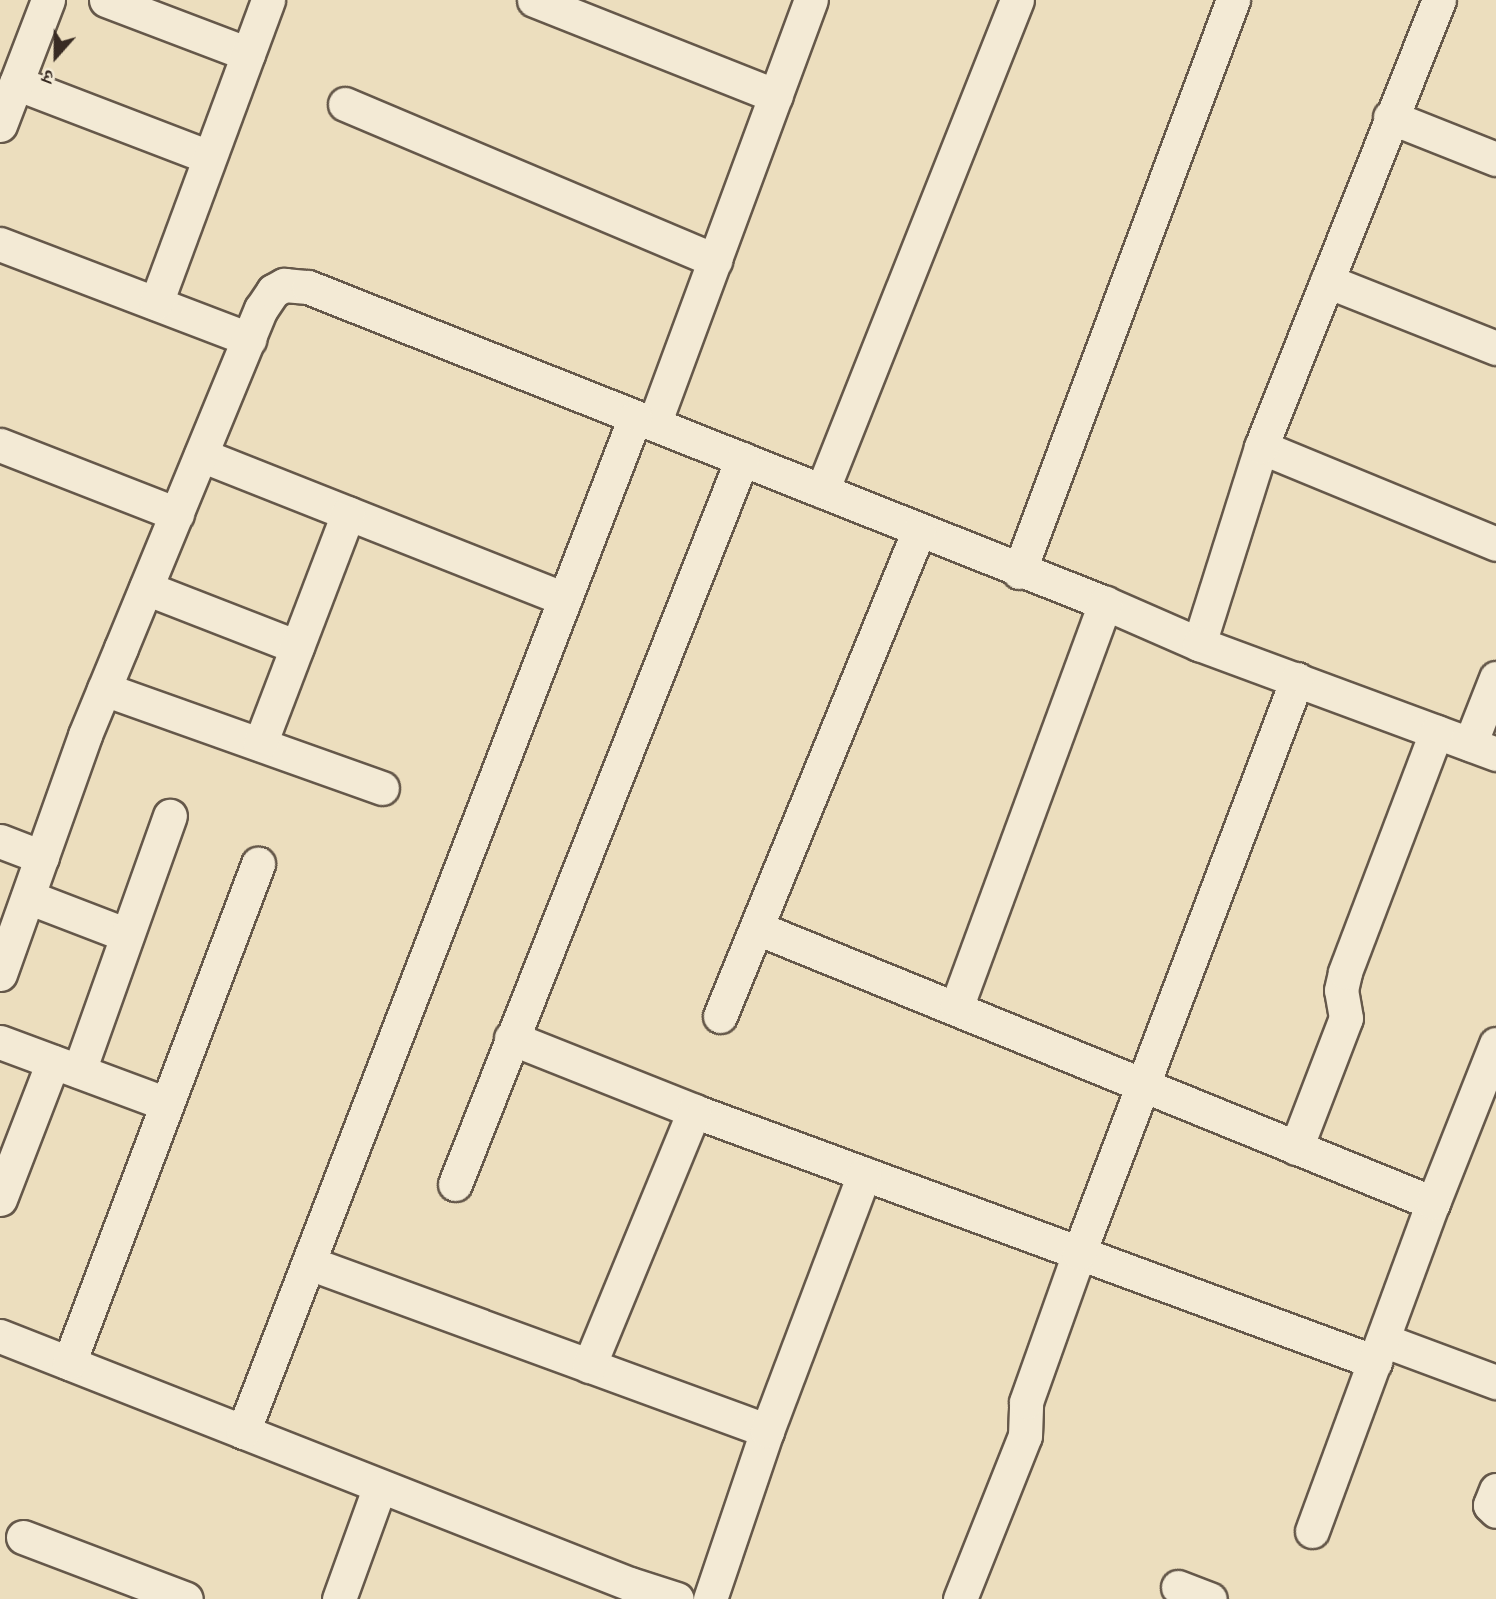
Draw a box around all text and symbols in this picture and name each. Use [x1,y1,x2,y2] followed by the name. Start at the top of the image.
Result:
[21,21,91,91] north arrow
[40,63,57,89] text: उ

